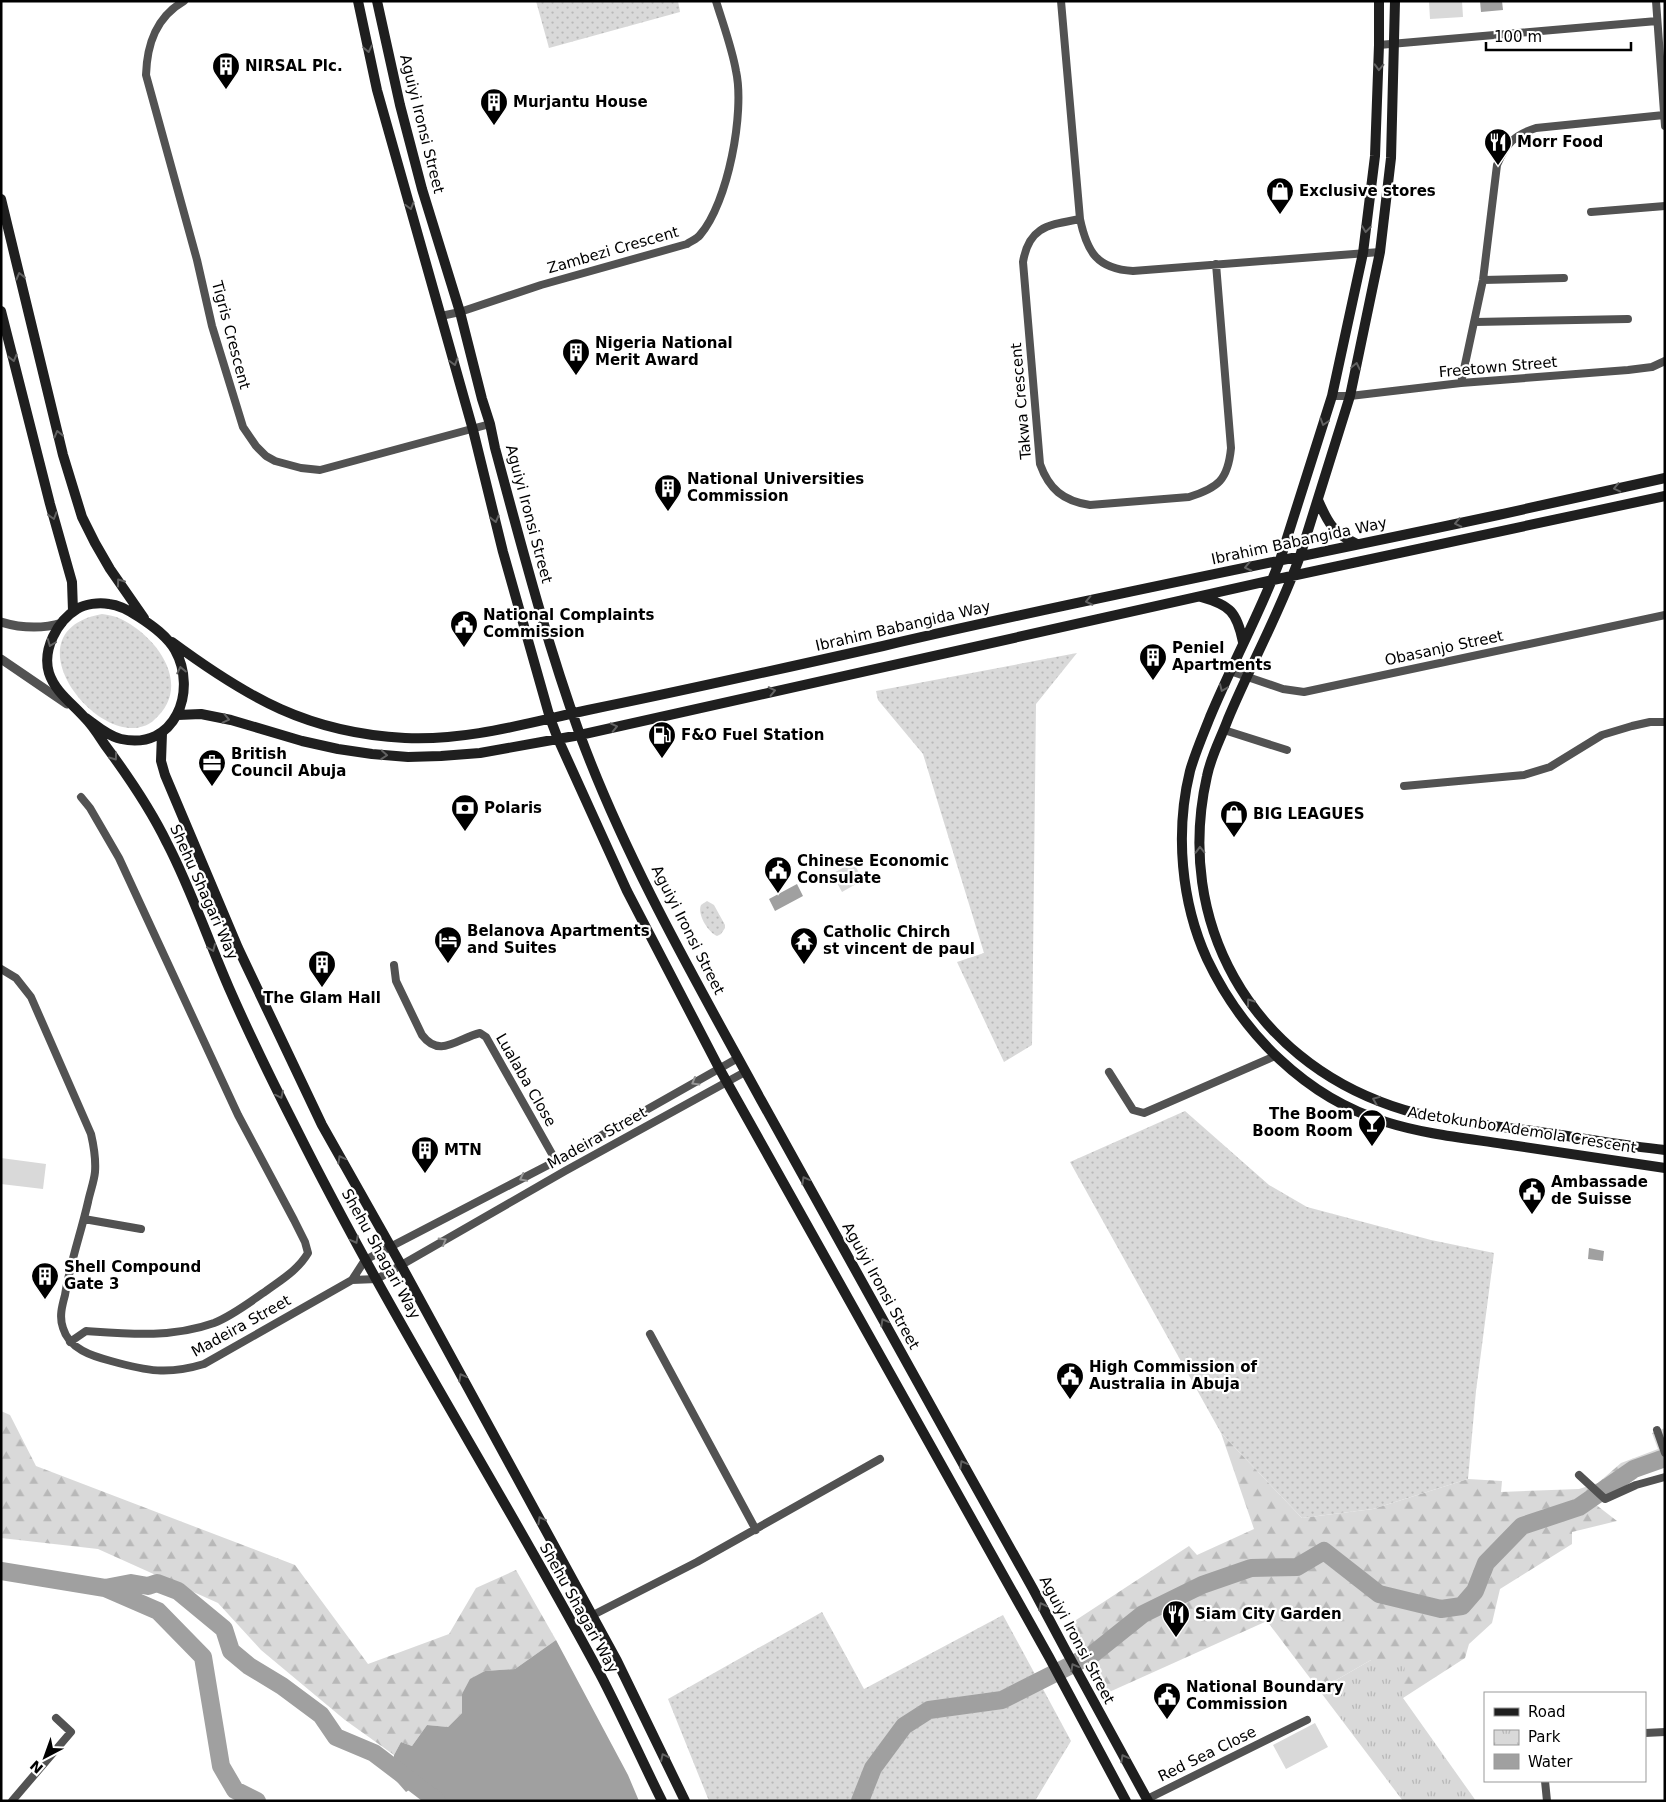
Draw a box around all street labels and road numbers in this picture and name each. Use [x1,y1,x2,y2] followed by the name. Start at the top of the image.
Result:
[396,53,448,195] street label: Aguiyi Ironsi Street
[545,223,681,277] street label: Zambezi Crescent
[208,278,254,391] street label: Tigris Crescent
[1007,342,1035,461] street label: Takwa Crescent
[1438,353,1558,381] street label: Freetown Street
[502,443,556,585] street label: Aguiyi Ironsi Street
[1209,514,1389,568] street label: Ibrahim Babangida Way
[814,597,992,655] street label: Ibrahim Babangida Way
[1383,627,1505,669] street label: Obasanjo Street
[166,822,242,962] street label: Shehu Shagari Way
[648,862,728,998] street label: Aguiyi Ironsi Street
[492,1030,560,1130] street label: Lualaba Close
[544,1103,650,1173] street label: Madeira Street
[1406,1103,1638,1157] street label: Adetokunbo Ademola Crescent
[338,1186,424,1322] street label: Shehu Shagari Way
[839,1219,923,1353] street label: Aguiyi Ironsi Street
[188,1291,294,1361] street label: Madeira Street
[536,1540,622,1676] street label: Shehu Shagari Way
[1036,1573,1118,1707] street label: Aguiyi Ironsi Street
[1155,1722,1259,1786] street label: Red Sea Close

